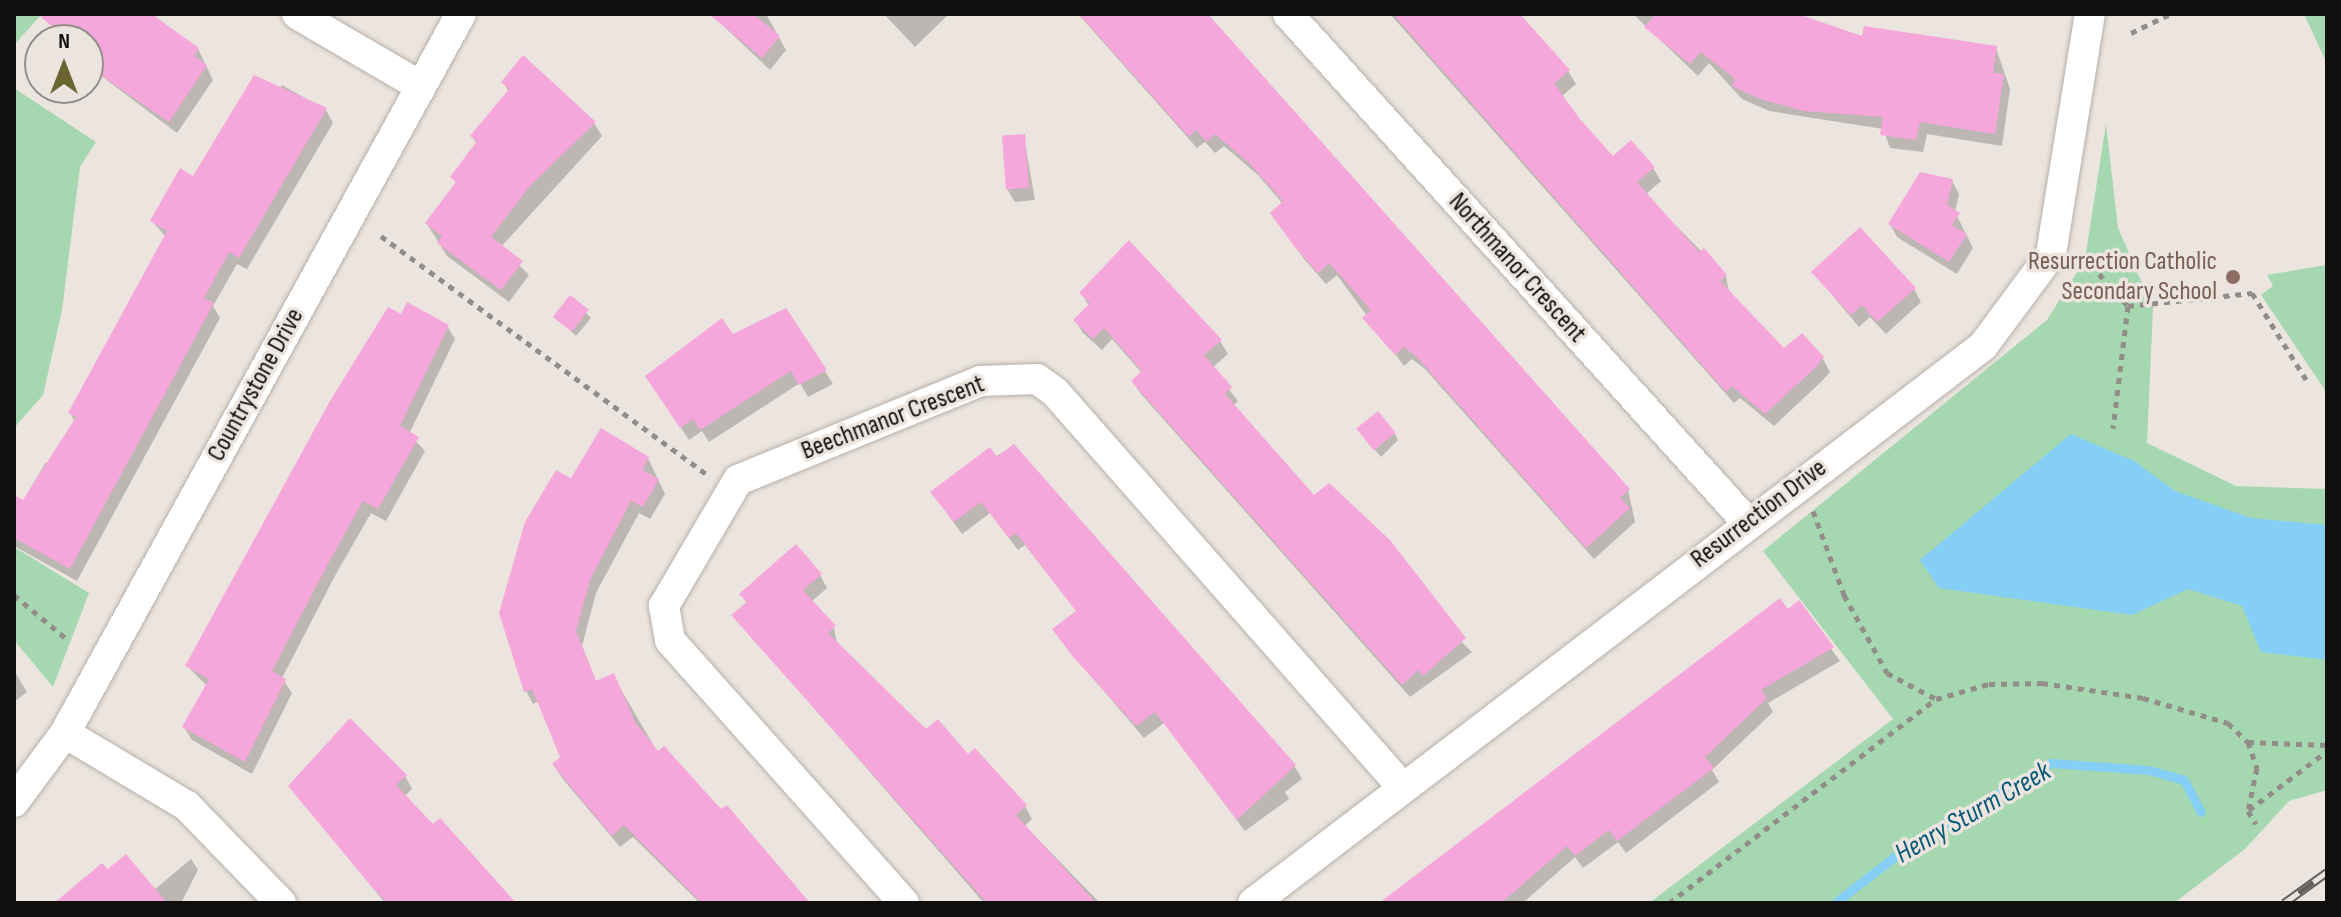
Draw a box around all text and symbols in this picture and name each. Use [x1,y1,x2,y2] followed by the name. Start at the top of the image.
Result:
[24,24,104,104] north arrow
[58,28,70,55] text: N
[1442,187,1592,349] street label: Northmanor Crescent
[2028,246,2217,308] place label: Resurrection Catholic Secondary School
[2224,268,2242,286] marker: Resurrection Catholic Secondary School
[201,303,311,467] street label: Countrystone Drive
[797,369,989,467] street label: Beechmanor Crescent
[1685,453,1833,575] street label: Resurrection Drive
[1889,755,2057,871] water label: Henry Sturm Creek

